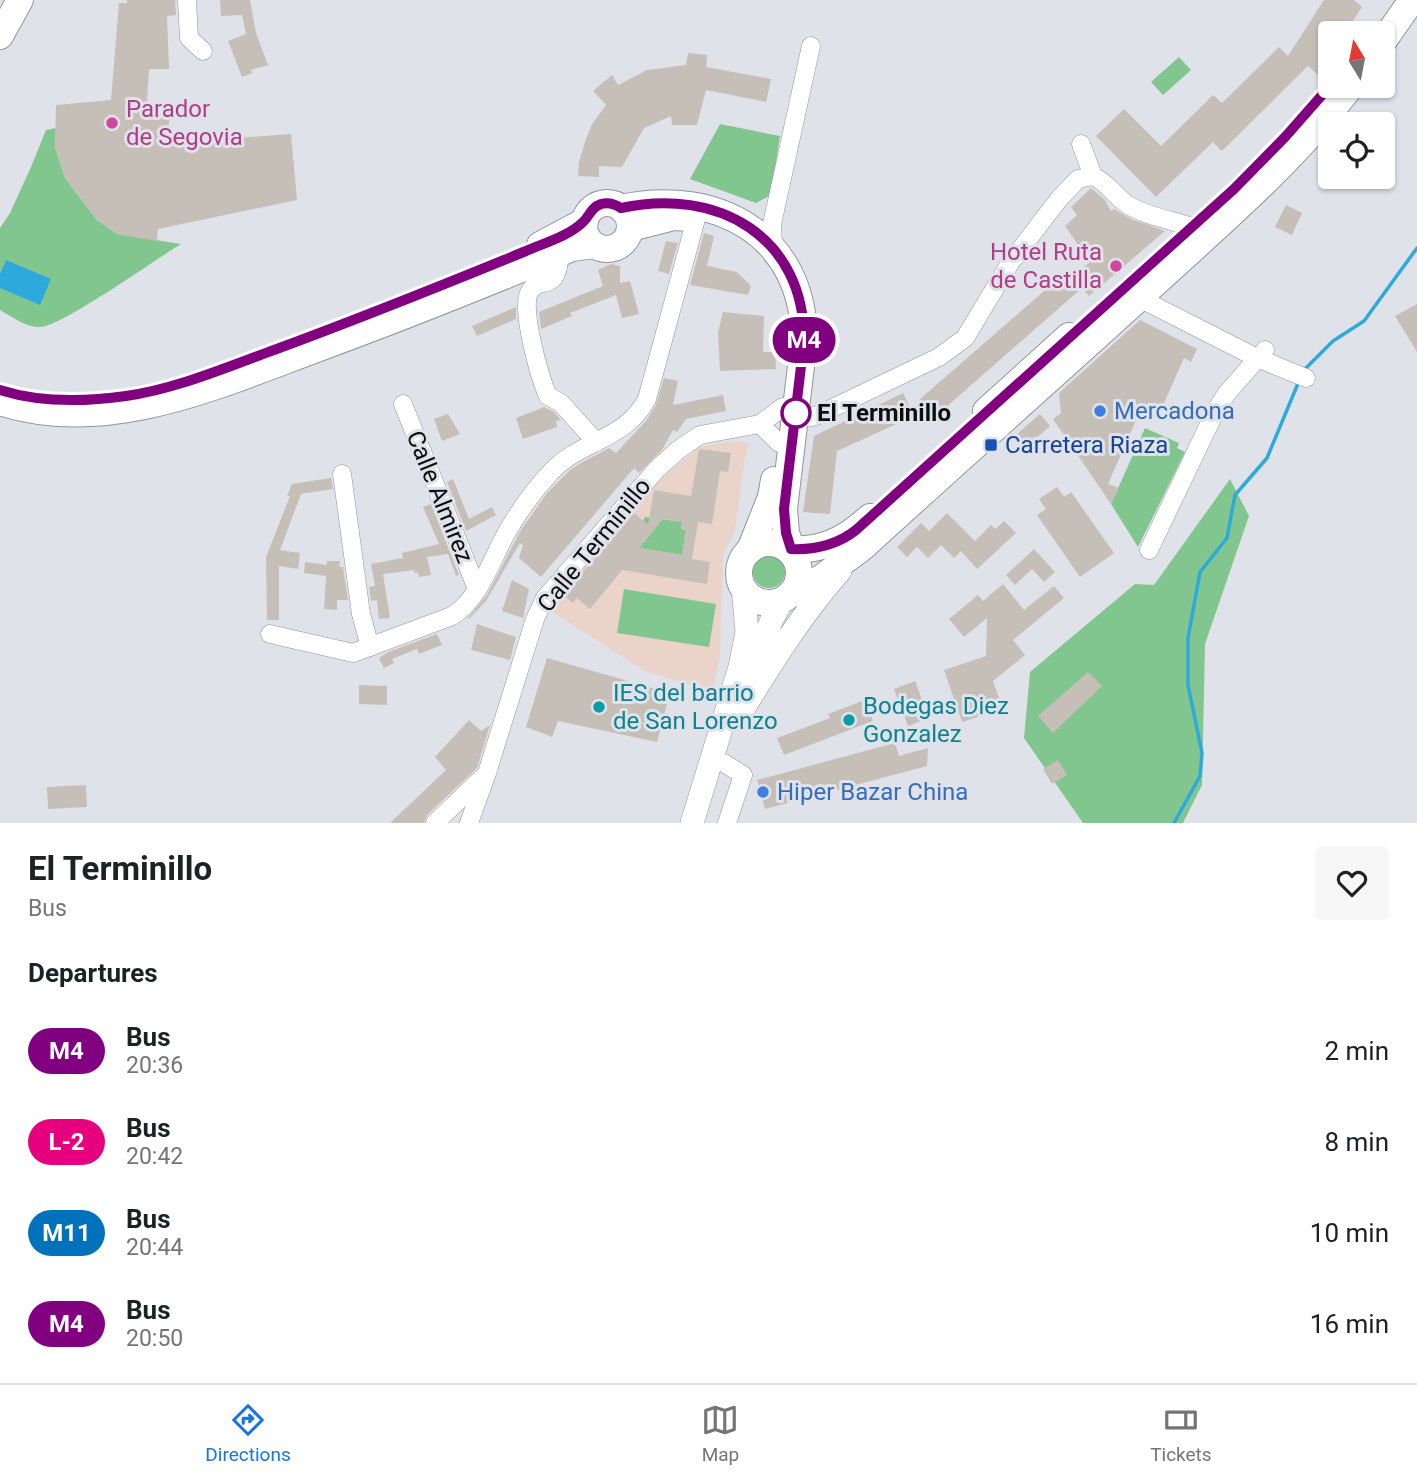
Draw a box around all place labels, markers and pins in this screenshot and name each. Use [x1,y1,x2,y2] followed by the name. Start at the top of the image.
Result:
[126,95,243,151] place label: Parador de Segovia
[104,115,120,131] marker: Parador de Segovia
[990,238,1102,294] place label: Hotel Ruta de Castilla
[1108,258,1124,274] marker: Hotel Ruta de Castilla
[1114,397,1235,425] place label: Mercadona
[781,398,811,428] marker: El Terminillo
[817,399,951,427] place label: El Terminillo
[1092,403,1108,419] marker: Mercadona
[1005,431,1168,459] place label: Carretera Riaza
[983,437,999,453] marker: Carretera Riaza
[613,679,778,735] place label: IES del barrio de San Lorenzo
[863,692,1009,748] place label: Bodegas Diez Gonzalez
[591,699,607,715] marker: IES del barrio de San Lorenzo
[841,712,857,728] marker: Bodegas Diez Gonzalez
[777,778,968,806] place label: Hiper Bazar China
[755,784,771,800] marker: Hiper Bazar China

